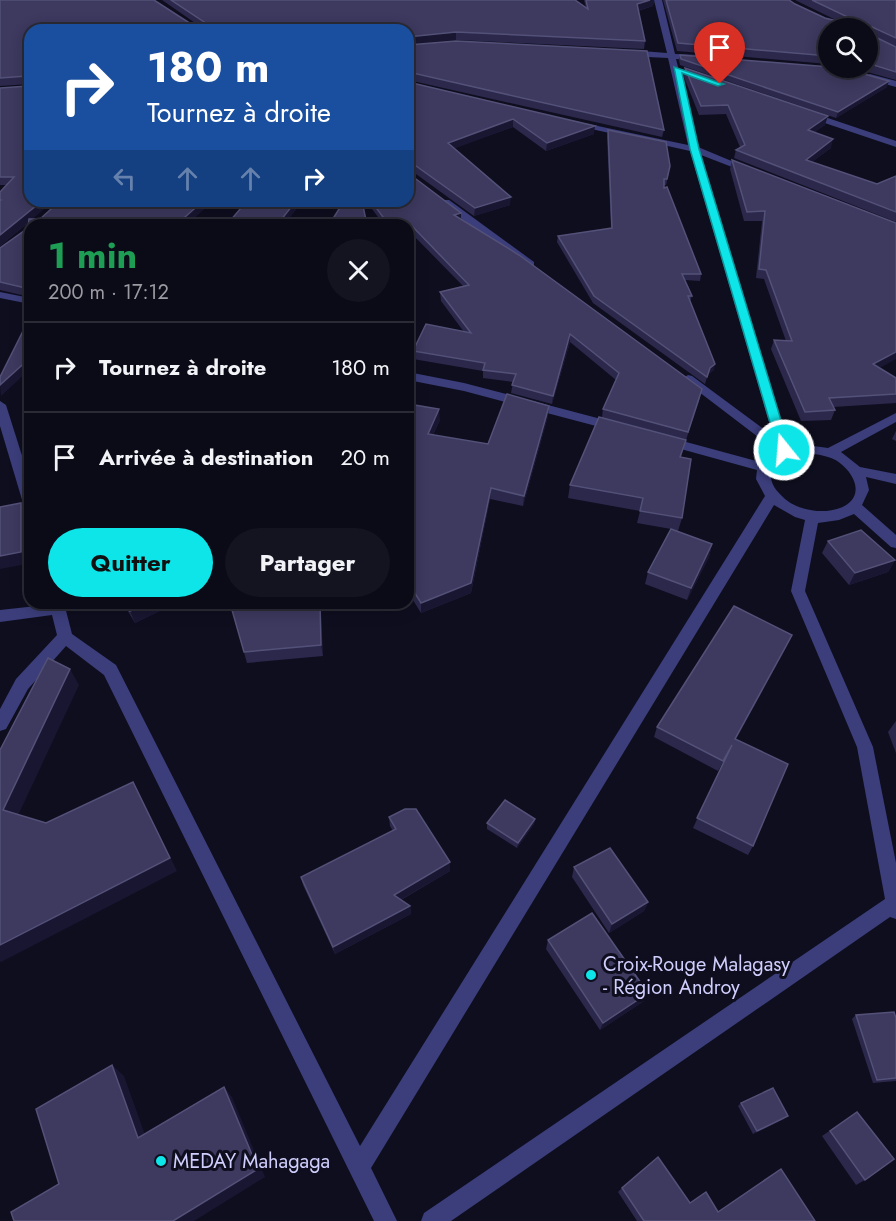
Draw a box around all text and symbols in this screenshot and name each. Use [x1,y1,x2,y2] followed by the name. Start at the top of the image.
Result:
[818,18,878,78] map controls
[818,18,878,78] button: search
[694,22,745,84] pin
[703,31,736,64] icon: arrive
[147,37,270,98] text: 180 m
[48,48,126,126] icon: right
[147,93,331,132] text: Tournez à droite
[108,162,141,195] icon: left
[171,162,204,195] icon: ahead
[234,162,267,195] icon: ahead
[297,162,330,195] icon: right
[48,229,137,281] text: 1 min
[327,239,390,302] button: close
[48,278,169,307] text: 200 m · 17:12
[48,351,81,384] icon: right
[99,351,266,383] text: Tournez à droite
[331,351,390,383] text: 180 m
[752,418,816,482] position arrow
[48,441,81,474] icon: arrive
[99,441,313,473] text: Arrivée à destination
[341,441,390,473] text: 20 m
[48,528,213,597] button: Quitter
[225,528,390,597] button: Partager
[603,950,790,1002] place label: Croix-Rouge Malagasy - Région Androy
[584,968,598,982] marker: Croix-Rouge Malagasy - Région Androy
[173,1147,330,1176] place label: MEDAY Mahagaga
[154,1154,168,1168] marker: MEDAY Mahagaga

